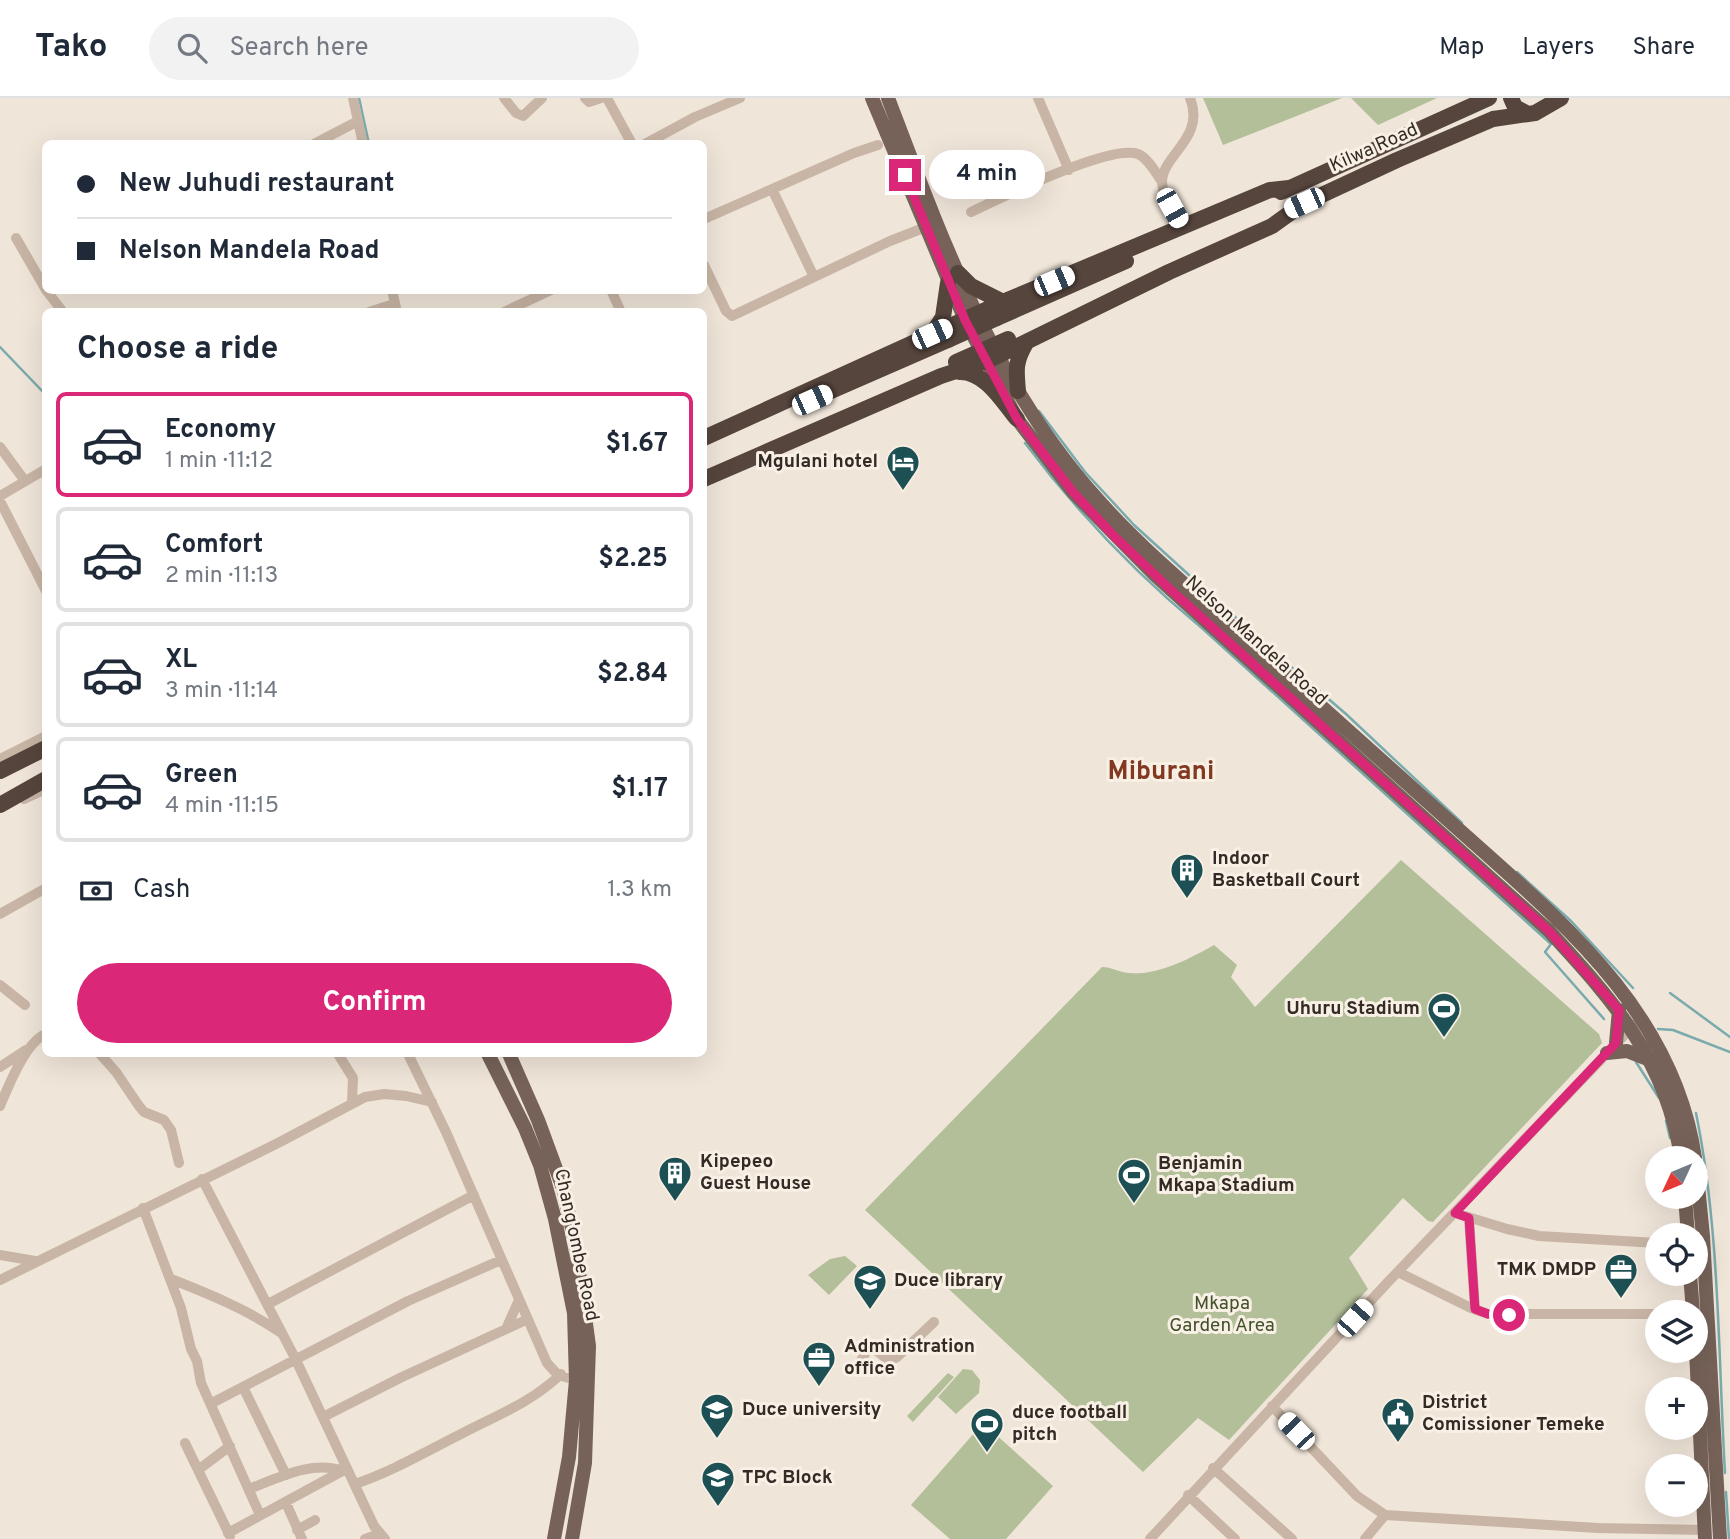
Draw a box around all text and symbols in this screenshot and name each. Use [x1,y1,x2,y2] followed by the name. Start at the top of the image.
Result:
[149,17,639,80] search box
[35,27,107,69] text: Tako
[173,29,211,67] icon: search
[229,32,368,65] text: Search here
[1439,33,1484,63] text: Map
[1522,33,1594,63] text: Layers
[1632,33,1695,63] text: Share
[1326,118,1422,178] street label: Kilwa Road
[930,150,1045,200] callout: 4 min
[889,159,921,191] route end
[957,160,1017,189] text: 4 min
[119,168,394,201] text: New Juhudi restaurant
[1153,185,1192,231] car
[1281,185,1328,221] car
[119,235,380,268] text: Nelson Mandela Road
[1031,263,1078,299] car
[909,316,956,352] car
[77,330,278,370] text: Choose a ride
[789,382,836,418] car
[81,413,144,476] icon: car
[165,414,276,447] text: Economy
[606,428,668,461] text: $1.67
[884,443,922,492] hotel icon: Mgulani hotel
[165,447,273,476] text: 1 min · 11:12
[757,450,878,474] place label: Mgulani hotel
[81,528,144,591] icon: car
[165,529,263,562] text: Comfort
[598,543,668,576] text: $2.25
[165,562,278,591] text: 2 min · 11:13
[1180,571,1332,711] street label: Nelson Mandela Road
[81,643,144,706] icon: car
[165,644,197,677] text: XL
[597,658,668,691] text: $2.84
[165,677,278,706] text: 3 min · 11:14
[1108,756,1214,789] district label: Miburani
[81,758,144,821] icon: car
[165,759,238,792] text: Green
[611,773,668,806] text: $1.17
[165,792,279,821] text: 4 min · 11:15
[1212,847,1360,893] place label: Indoor Basketball Court
[1168,851,1206,900] building icon: Indoor Basketball Court
[77,872,115,910] icon: cash
[133,874,190,907] text: Cash
[607,876,672,905] text: 1.3 km
[77,963,672,1043] button: Confirm
[1425,990,1463,1039] sports icon: Uhuru Stadium
[1286,997,1420,1021] place label: Uhuru Stadium
[1645,1146,1708,1209] north arrow
[1645,1146,1708,1517] map controls
[700,1150,811,1196] place label: Kipepeo Guest House
[1158,1152,1295,1198] place label: Benjamin Mkapa Stadium
[656,1154,694,1203] building icon: Kipepeo Guest House
[1115,1156,1153,1205] sports icon: Benjamin Mkapa Stadium
[548,1167,604,1323] street label: Chang'ombe Road
[1645,1223,1708,1286] button: locate
[1602,1251,1640,1300] office icon: TMK DMDP
[1497,1258,1596,1282] place label: TMK DMDP
[851,1262,889,1311] school or university icon: Duce library
[894,1269,1003,1293] place label: Duce library
[1169,1292,1275,1338] park label: Mkapa Garden Area
[1334,1295,1377,1341] car
[1493,1299,1525,1331] route start
[1645,1300,1708,1363] button: layers
[844,1335,975,1381] place label: Administration office
[800,1339,838,1388] office icon: Administration office
[1645,1377,1708,1440] button: +
[698,1391,736,1440] school or university icon: Duce university
[1422,1391,1605,1437] place label: District Comissioner Temeke
[1379,1395,1417,1444] public building icon: District Comissioner Temeke
[742,1398,882,1422] place label: Duce university
[1012,1401,1127,1447] place label: duce football pitch
[968,1405,1006,1454] sports icon: duce football pitch
[1274,1409,1319,1453] car
[1645,1454,1708,1517] button: −
[699,1459,737,1508] school or university icon: TPC Block
[742,1466,833,1490] place label: TPC Block

